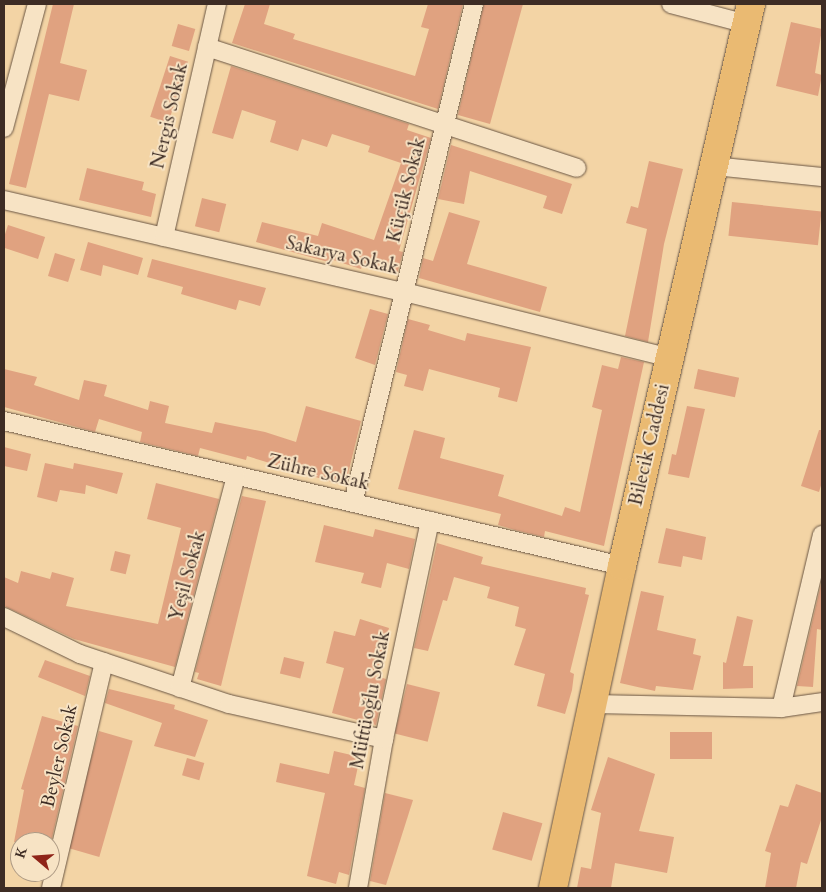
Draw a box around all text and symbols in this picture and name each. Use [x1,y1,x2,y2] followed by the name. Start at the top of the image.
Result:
[147,61,193,171] street label: Nergis Sokak
[383,135,431,245] street label: Küçük Sokak
[284,232,400,280] street label: Sakarya Sokak
[625,382,675,508] street label: Bilecik Caddesi
[265,450,371,496] street label: Zühre Sokak
[165,528,211,624] street label: Yeşil Sokak
[346,629,396,771] street label: Müftüoğlu Sokak
[37,702,83,810] street label: Beyler Sokak
[10,832,60,882] north arrow
[10,844,32,861] text: K

